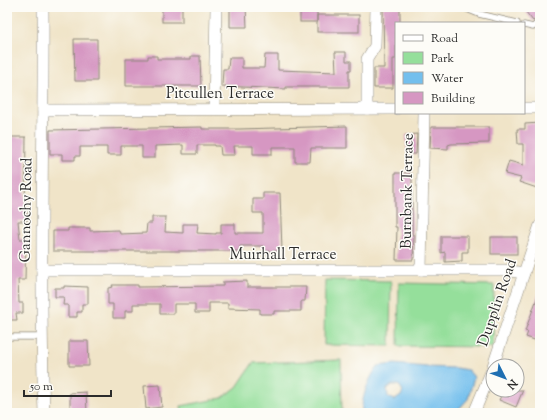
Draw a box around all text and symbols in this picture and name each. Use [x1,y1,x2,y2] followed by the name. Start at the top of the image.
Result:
[395,22,525,114] legend
[431,30,458,48] text: Road
[431,50,454,68] text: Park
[431,70,464,88] text: Water
[166,84,274,105] street label: Pitcullen Terrace
[431,90,475,108] text: Building
[396,133,420,249] street label: Burnbank Terrace
[16,157,38,263] street label: Gannochy Road
[229,245,337,266] street label: Muirhall Terrace
[473,256,523,350] street label: Dupplin Road
[485,358,525,398] north arrow
[24,372,111,398] scale bar
[503,375,521,393] text: N
[29,378,53,396] text: 50 m

